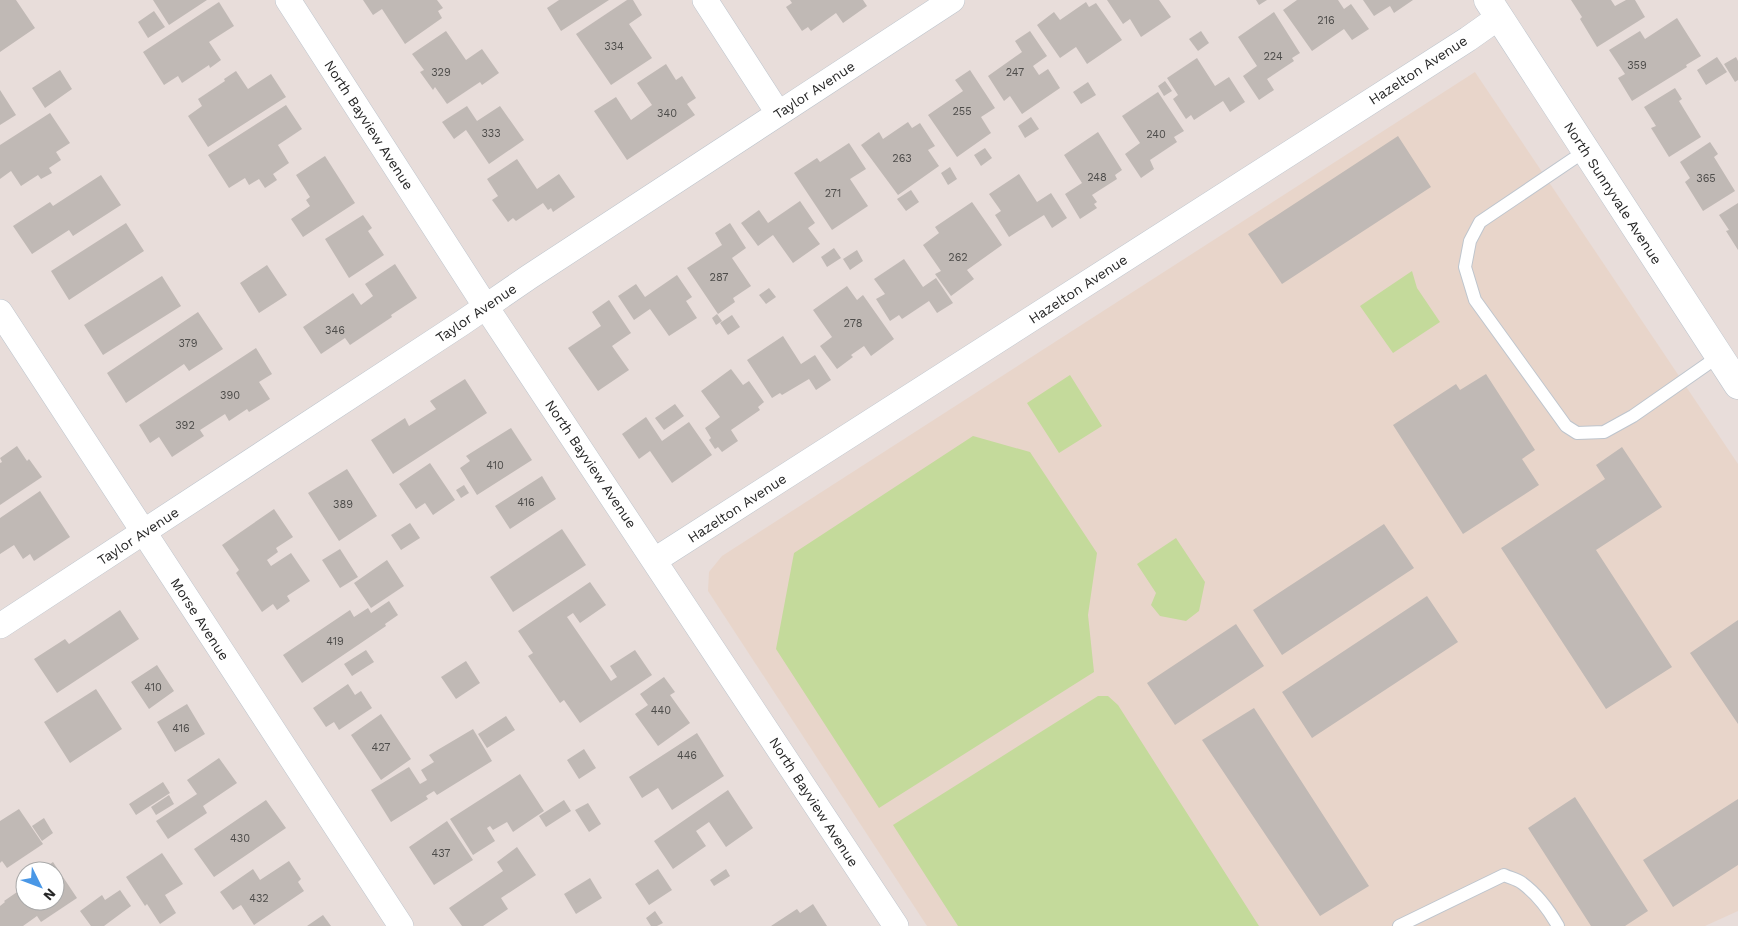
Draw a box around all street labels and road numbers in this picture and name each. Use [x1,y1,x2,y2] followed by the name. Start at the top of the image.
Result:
[1366,32,1470,108] street label: Hazelton Avenue
[321,57,417,193] street label: North Bayview Avenue
[770,58,858,122] street label: Taylor Avenue
[1561,119,1665,267] street label: North Sunnyvale Avenue
[1026,251,1130,327] street label: Hazelton Avenue
[433,280,519,346] street label: Taylor Avenue
[542,397,640,531] street label: North Bayview Avenue
[685,470,789,546] street label: Hazelton Avenue
[94,504,182,568] street label: Taylor Avenue
[167,575,233,663] street label: Morse Avenue
[766,734,862,870] street label: North Bayview Avenue

